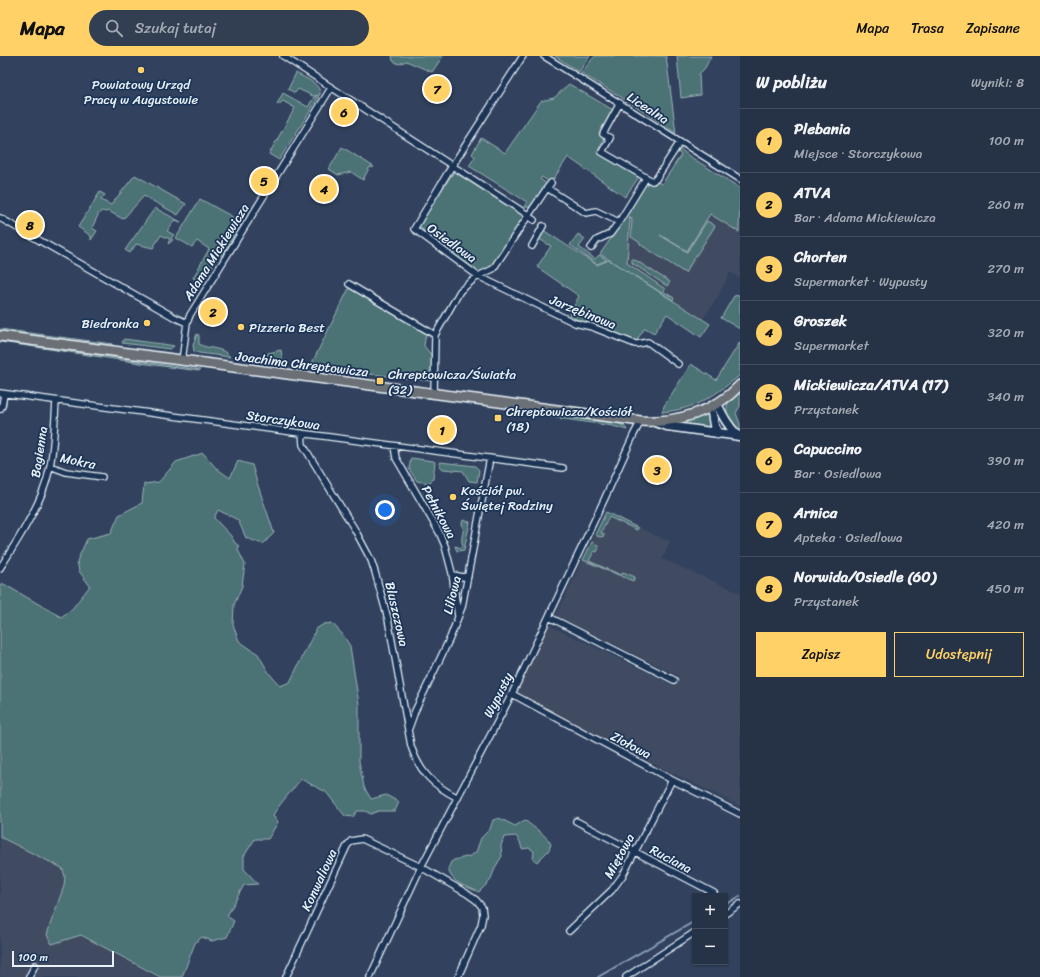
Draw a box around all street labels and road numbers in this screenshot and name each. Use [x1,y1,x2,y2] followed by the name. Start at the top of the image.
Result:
[622,86,674,131] street label: Licealna
[176,198,256,306] street label: Adama Mickiewicza
[422,217,482,269] street label: Osiedlowa
[545,288,620,336] street label: Jarzębinowa
[233,344,370,384] street label: Joachima Chreptowicza
[245,403,322,437] street label: Storczykowa
[24,424,54,479] street label: Bagienna
[58,446,98,476] street label: Mokra
[415,481,463,544] street label: Pełnikowa
[436,573,468,617] street label: Liliowa
[378,579,416,649] street label: Bluszczowa
[477,668,519,722] street label: Wypusty
[606,725,656,766] street label: Ziołowa
[597,829,641,883] street label: Miętowa
[646,838,697,880] street label: Ruciana
[295,845,344,915] street label: Konwaliowa

